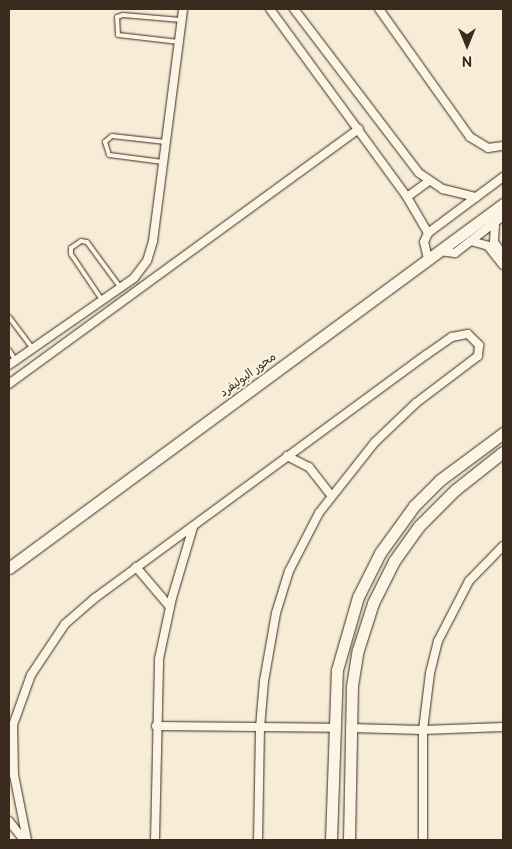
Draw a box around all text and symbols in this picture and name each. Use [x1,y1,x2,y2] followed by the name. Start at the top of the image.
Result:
[442,20,492,70] north arrow
[462,52,472,69] text: N
[217,350,279,400] street label: محور البوليفرد

